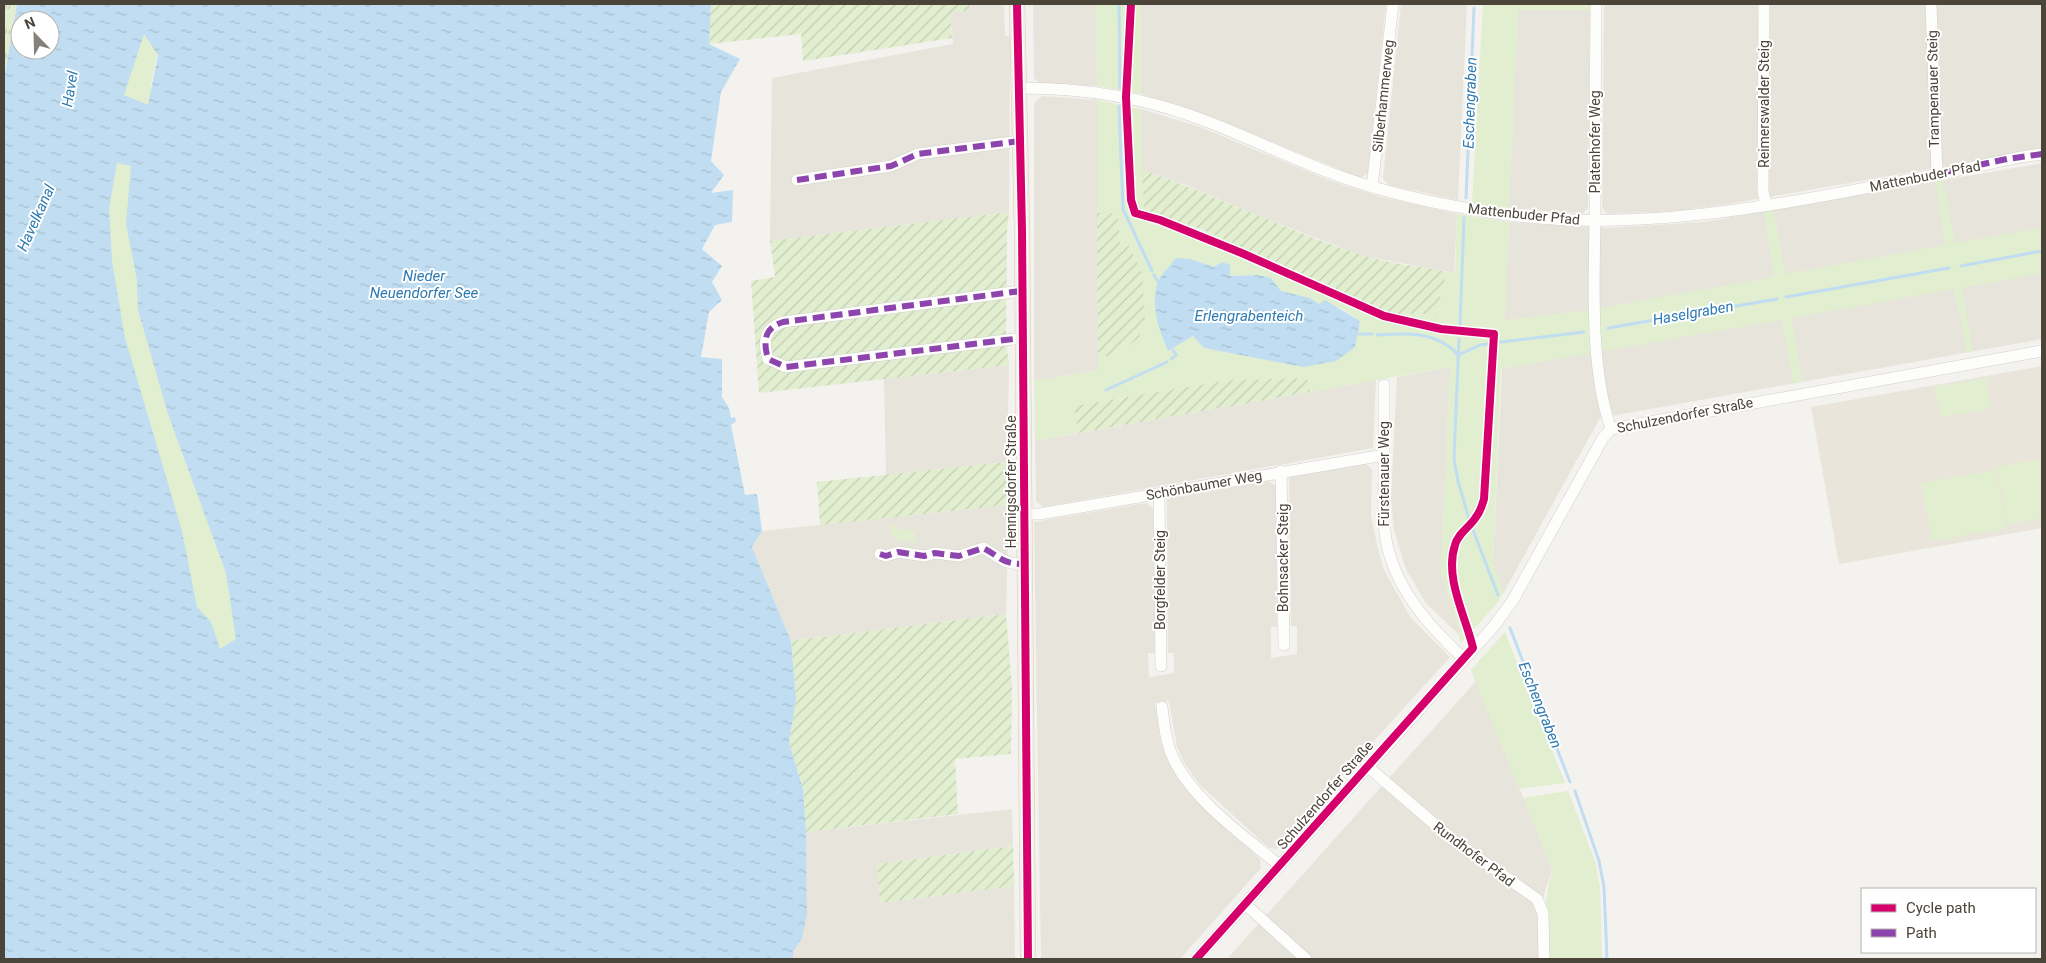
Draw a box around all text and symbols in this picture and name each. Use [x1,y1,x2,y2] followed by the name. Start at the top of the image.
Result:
[10,10,60,60] north arrow
[22,14,38,32] text: N
[1924,30,1942,148] street label: Trampenauer Steig
[1369,39,1397,153] street label: Silberhammerweg
[1756,40,1772,168] street label: Reimerswalder Steig
[1459,57,1481,149] water label: Eschengraben
[58,69,82,108] water label: Havel
[1587,90,1603,194] street label: Platenhofer Weg
[1868,157,1982,195] street label: Mattenbuder Pfad
[13,181,59,254] water label: Havelkanal
[1467,200,1581,228] street label: Mattenbuder Pfad
[370,267,479,302] water label: Nieder Neuendorfer See
[1651,297,1735,329] water label: Haselgraben
[1195,307,1303,325] water label: Erlengrabenteich
[1616,394,1754,436] street label: Schulzendorfer Straße
[1003,415,1019,549] street label: Hennigsdorfer Straße
[1376,421,1392,527] street label: Fürstenauer Weg
[1145,467,1263,503] street label: Schönbaumer Weg
[1275,504,1291,612] street label: Bohnsacker Steig
[1152,530,1168,630] street label: Borgfelder Steig
[1514,659,1566,751] water label: Eschengraben
[1274,738,1376,852] street label: Schulzendorfer Straße
[1430,818,1518,890] street label: Rundhofer Pfad
[1861,888,2036,953] legend
[1906,899,1976,917] text: Cycle path
[1906,924,1937,942] text: Path

